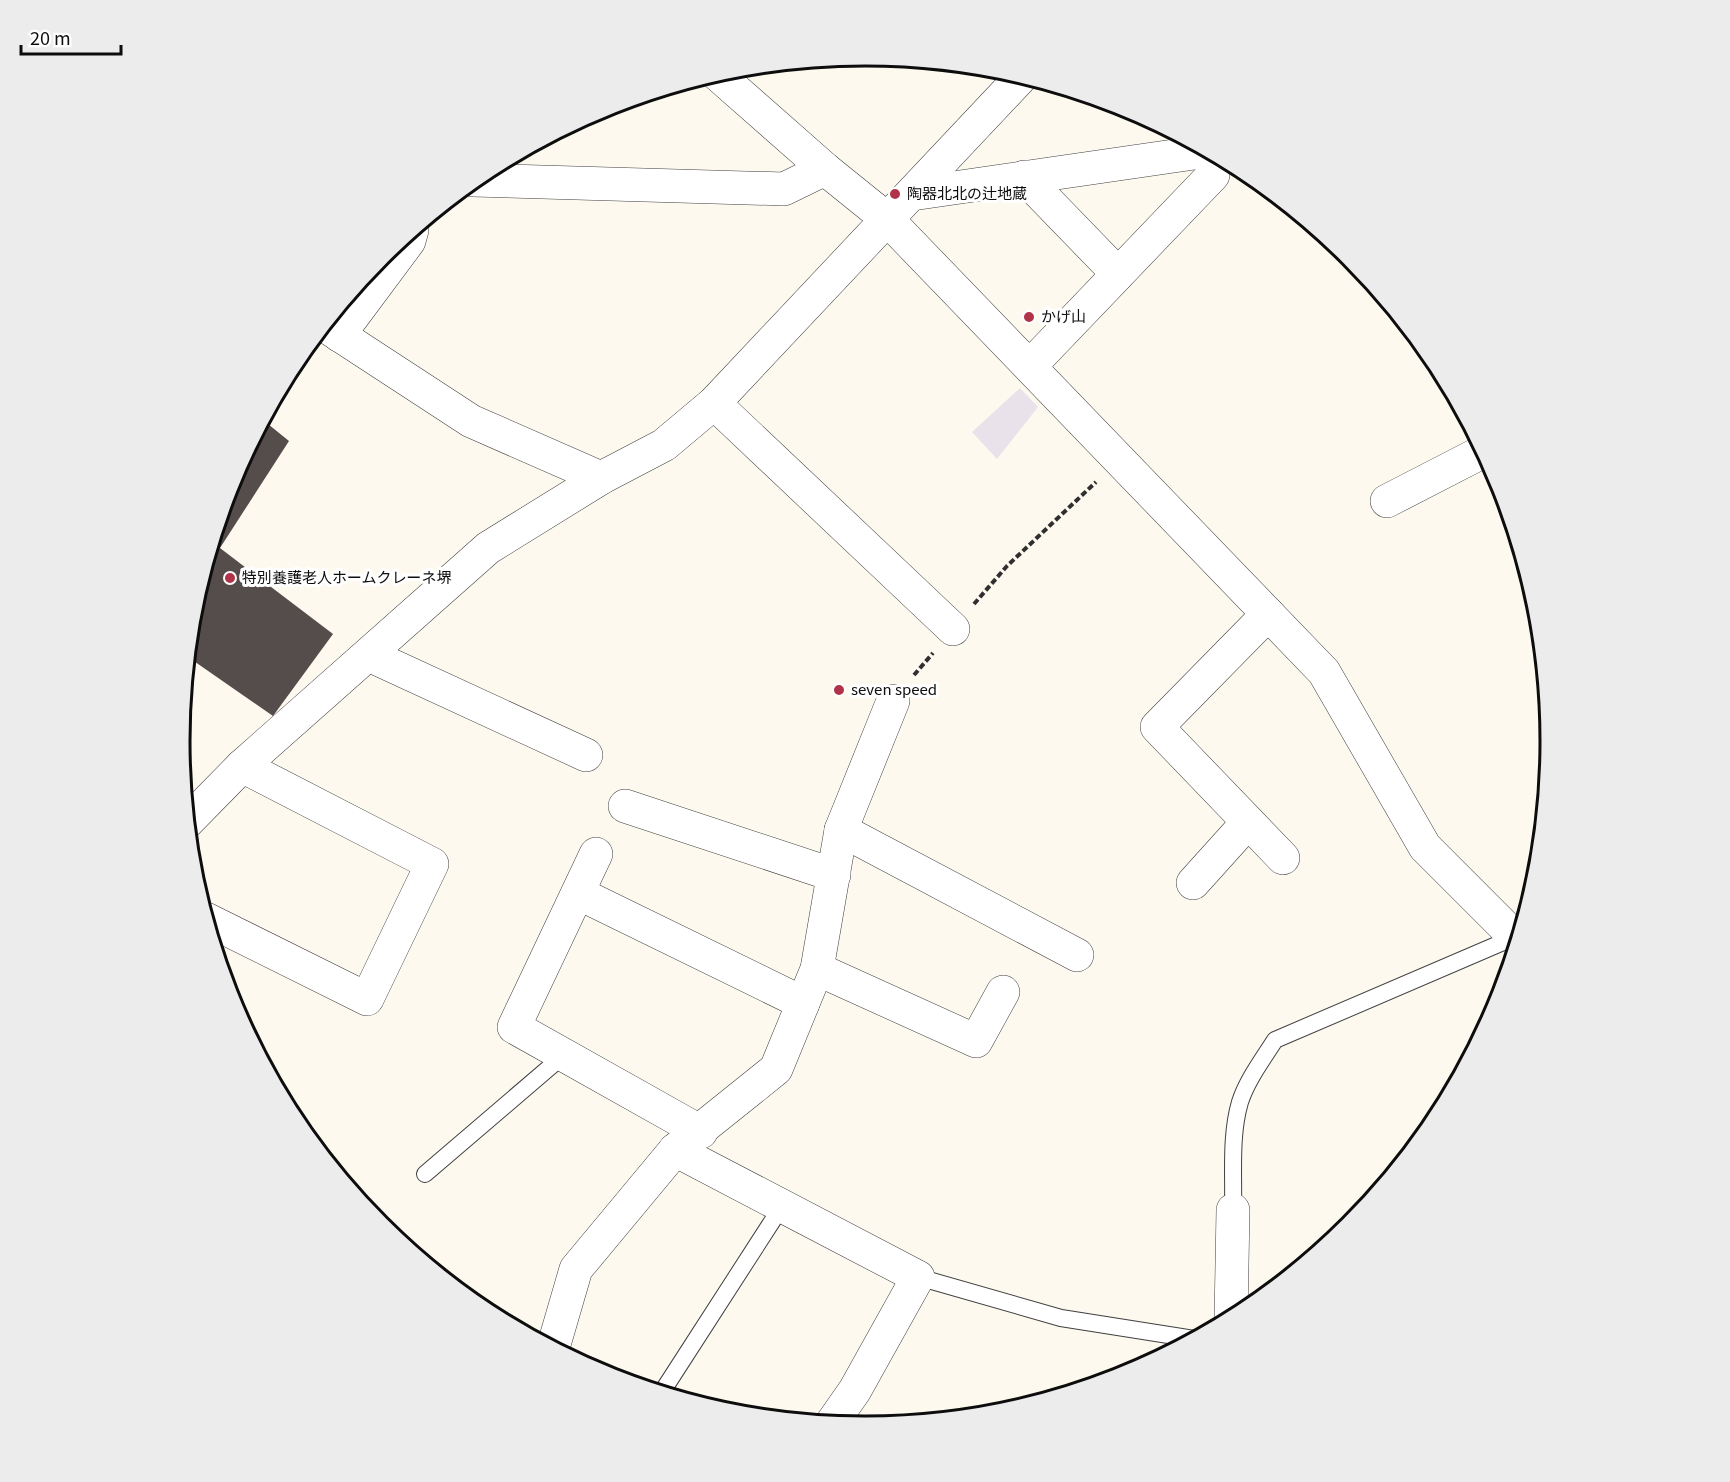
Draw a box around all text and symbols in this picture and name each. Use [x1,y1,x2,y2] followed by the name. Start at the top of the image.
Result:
[21,18,122,56] scale bar
[30,24,71,50] text: 20 m
[907,182,1027,203] place label: 陶器北北の辻地蔵
[888,187,902,201] marker: 陶器北北の辻地蔵
[1041,305,1086,326] place label: かげ山
[1022,310,1036,324] marker: かげ山
[242,566,452,587] place label: 特別養護老人ホームクレーネ堺
[223,571,237,585] marker: 特別養護老人ホームクレーネ堺
[851,678,937,699] place label: seven speed
[832,683,846,697] marker: seven speed

